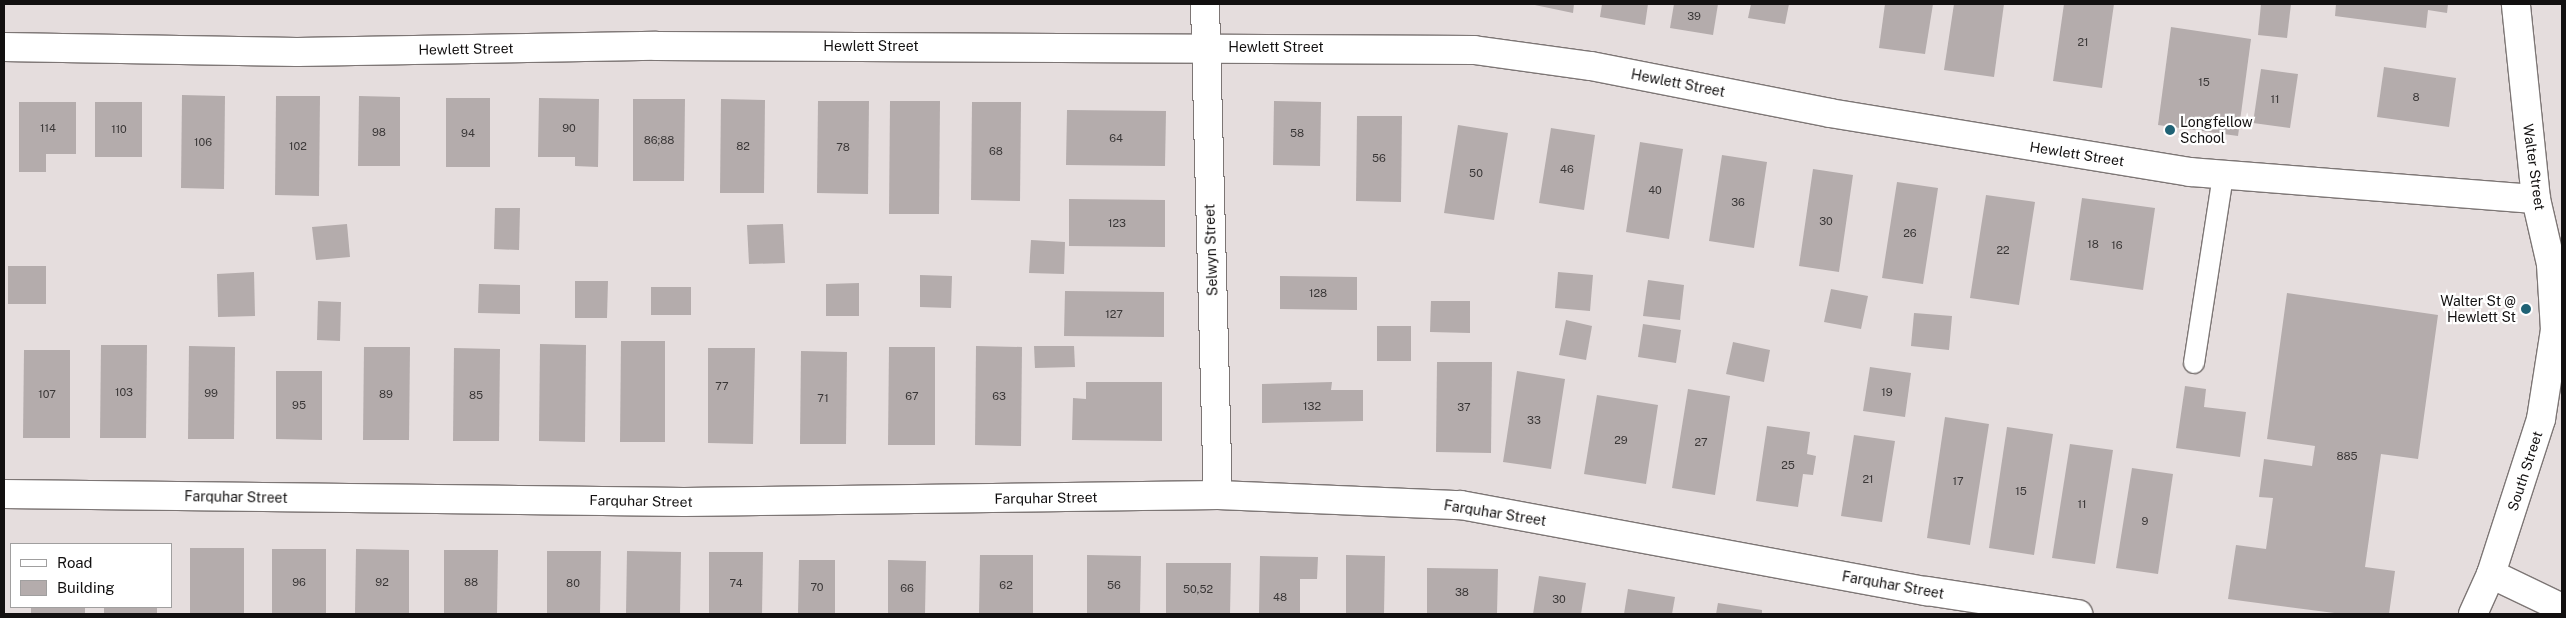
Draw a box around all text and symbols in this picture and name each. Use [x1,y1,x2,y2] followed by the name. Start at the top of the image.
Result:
[1687,9,1701,23] house number: 39
[2077,35,2089,49] house number: 21
[823,38,919,54] street label: Hewlett Street
[1228,39,1324,55] street label: Hewlett Street
[418,40,514,58] street label: Hewlett Street
[1630,66,1726,100] street label: Hewlett Street
[2198,75,2210,89] house number: 15
[2412,90,2420,104] house number: 8
[2271,92,2279,106] house number: 11
[2180,114,2253,146] place label: Longfellow School
[40,121,56,135] house number: 114
[562,121,576,135] house number: 90
[111,122,127,136] house number: 110
[2520,123,2548,211] street label: Walter Street
[2164,124,2176,136] marker: Longfellow School
[372,125,386,139] house number: 98
[461,126,475,140] house number: 94
[1290,126,1304,140] house number: 58
[1109,131,1123,145] house number: 64
[644,133,674,147] house number: 86;88
[194,135,212,149] house number: 106
[2029,138,2125,170] street label: Hewlett Street
[289,139,307,153] house number: 102
[736,139,750,153] house number: 82
[836,140,850,154] house number: 78
[989,144,1003,158] house number: 68
[1372,151,1386,165] house number: 56
[1560,162,1574,176] house number: 46
[1469,166,1483,180] house number: 50
[1648,183,1662,197] house number: 40
[1731,195,1745,209] house number: 36
[1201,204,1221,296] street label: Selwyn Street
[1819,214,1833,228] house number: 30
[1108,216,1126,230] house number: 123
[1903,226,1917,240] house number: 26
[2087,237,2099,251] house number: 18
[2111,238,2123,252] house number: 16
[1996,243,2010,257] house number: 22
[1309,286,1327,300] house number: 128
[2440,293,2516,326] place label: Walter St @ Hewlett St
[2520,303,2532,315] marker: Walter St @ Hewlett St
[1105,307,1123,321] house number: 127
[715,379,729,393] house number: 77
[115,385,133,399] house number: 103
[1881,385,1893,399] house number: 19
[204,386,218,400] house number: 99
[38,387,56,401] house number: 107
[379,387,393,401] house number: 89
[469,388,483,402] house number: 85
[905,389,919,403] house number: 67
[992,389,1006,403] house number: 63
[817,391,829,405] house number: 71
[292,398,306,412] house number: 95
[1303,399,1321,413] house number: 132
[1457,400,1471,414] house number: 37
[1527,413,1541,427] house number: 33
[2504,429,2546,513] street label: South Street
[1614,433,1628,447] house number: 29
[1694,435,1708,449] house number: 27
[2336,449,2358,463] house number: 885
[1781,458,1795,472] house number: 25
[1862,472,1874,486] house number: 21
[1952,474,1964,488] house number: 17
[2015,484,2027,498] house number: 15
[184,488,288,506] street label: Farquhar Street
[994,489,1098,507] street label: Farquhar Street
[589,492,693,510] street label: Farquhar Street
[1443,497,1547,529] street label: Farquhar Street
[2078,497,2086,511] house number: 11
[2142,514,2148,528] house number: 9
[10,543,172,608] legend
[57,554,93,571] text: Road
[1841,568,1945,602] street label: Farquhar Street
[292,575,306,589] house number: 96
[375,575,389,589] house number: 92
[464,575,478,589] house number: 88
[566,576,580,590] house number: 80
[729,576,743,590] house number: 74
[999,578,1013,592] house number: 62
[1107,578,1121,592] house number: 56
[57,579,115,596] text: Building
[810,580,824,594] house number: 70
[900,581,914,595] house number: 66
[1183,582,1213,596] house number: 50,52
[1455,585,1469,599] house number: 38
[1273,590,1287,604] house number: 48
[1552,592,1566,606] house number: 30

